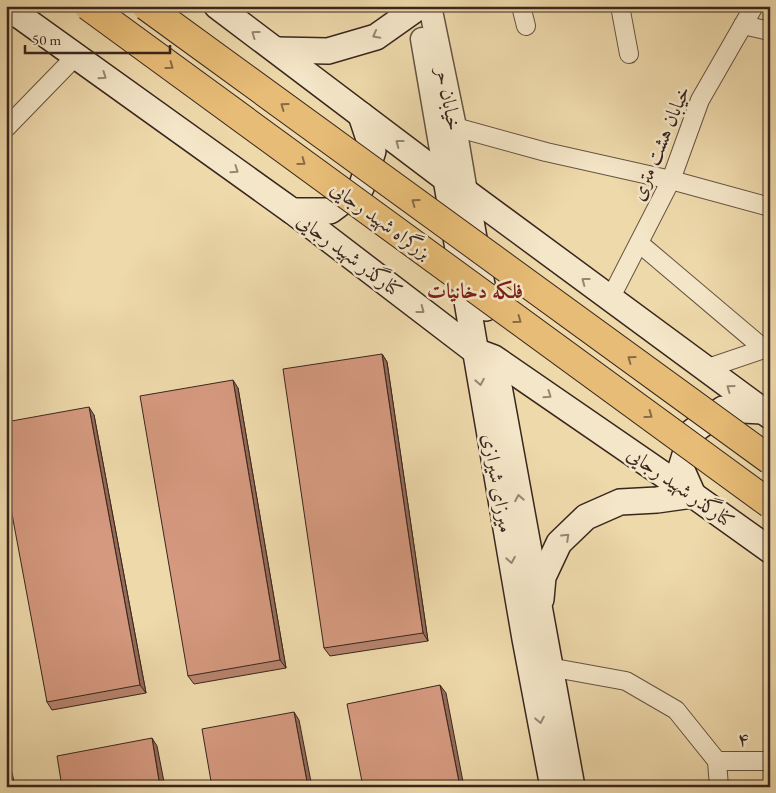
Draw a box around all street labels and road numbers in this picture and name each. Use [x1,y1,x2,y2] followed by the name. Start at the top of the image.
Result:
[430,63,468,133] street label: خیابان حر
[624,82,696,204] street label: خیابان هشت متری
[325,175,437,266] street label: بزرگراه شهید رجایی
[292,206,408,304] street label: کنارگذر شهید رجایی
[476,431,520,535] street label: میرزای شیرازی
[622,440,740,534] street label: کنارگذر شهید رجایی
[737,726,749,752] street label: ۴

